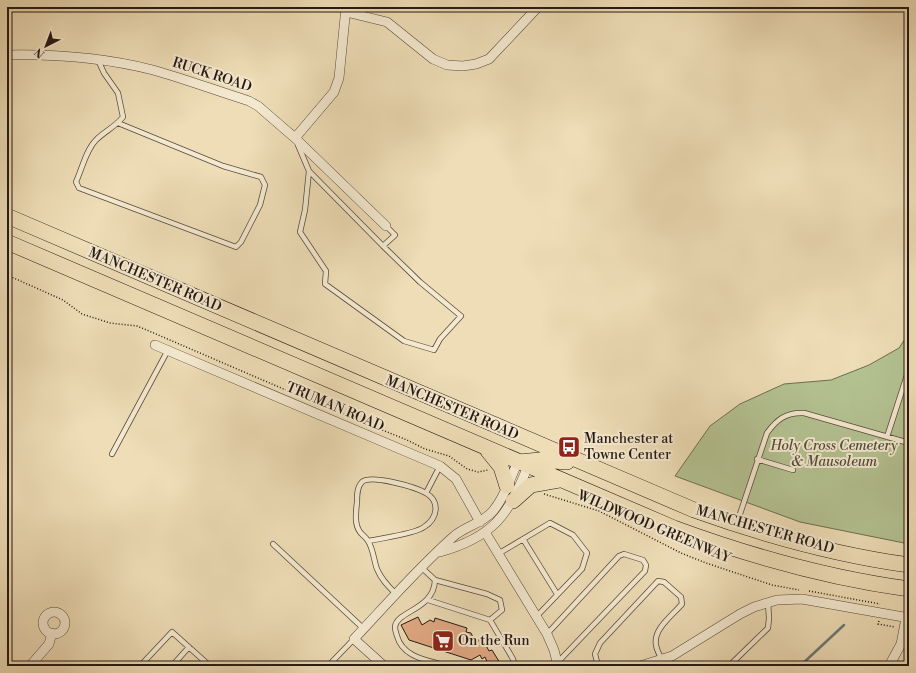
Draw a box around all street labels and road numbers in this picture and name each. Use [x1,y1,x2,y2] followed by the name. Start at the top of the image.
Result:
[170,54,254,96] street label: RUCK ROAD
[86,244,225,316] street label: MANCHESTER ROAD
[383,372,522,444] street label: MANCHESTER ROAD
[283,378,387,436] street label: TRUMAN ROAD
[574,486,734,568] street label: WILDWOOD GREENWAY
[694,502,836,558] street label: MANCHESTER ROAD

